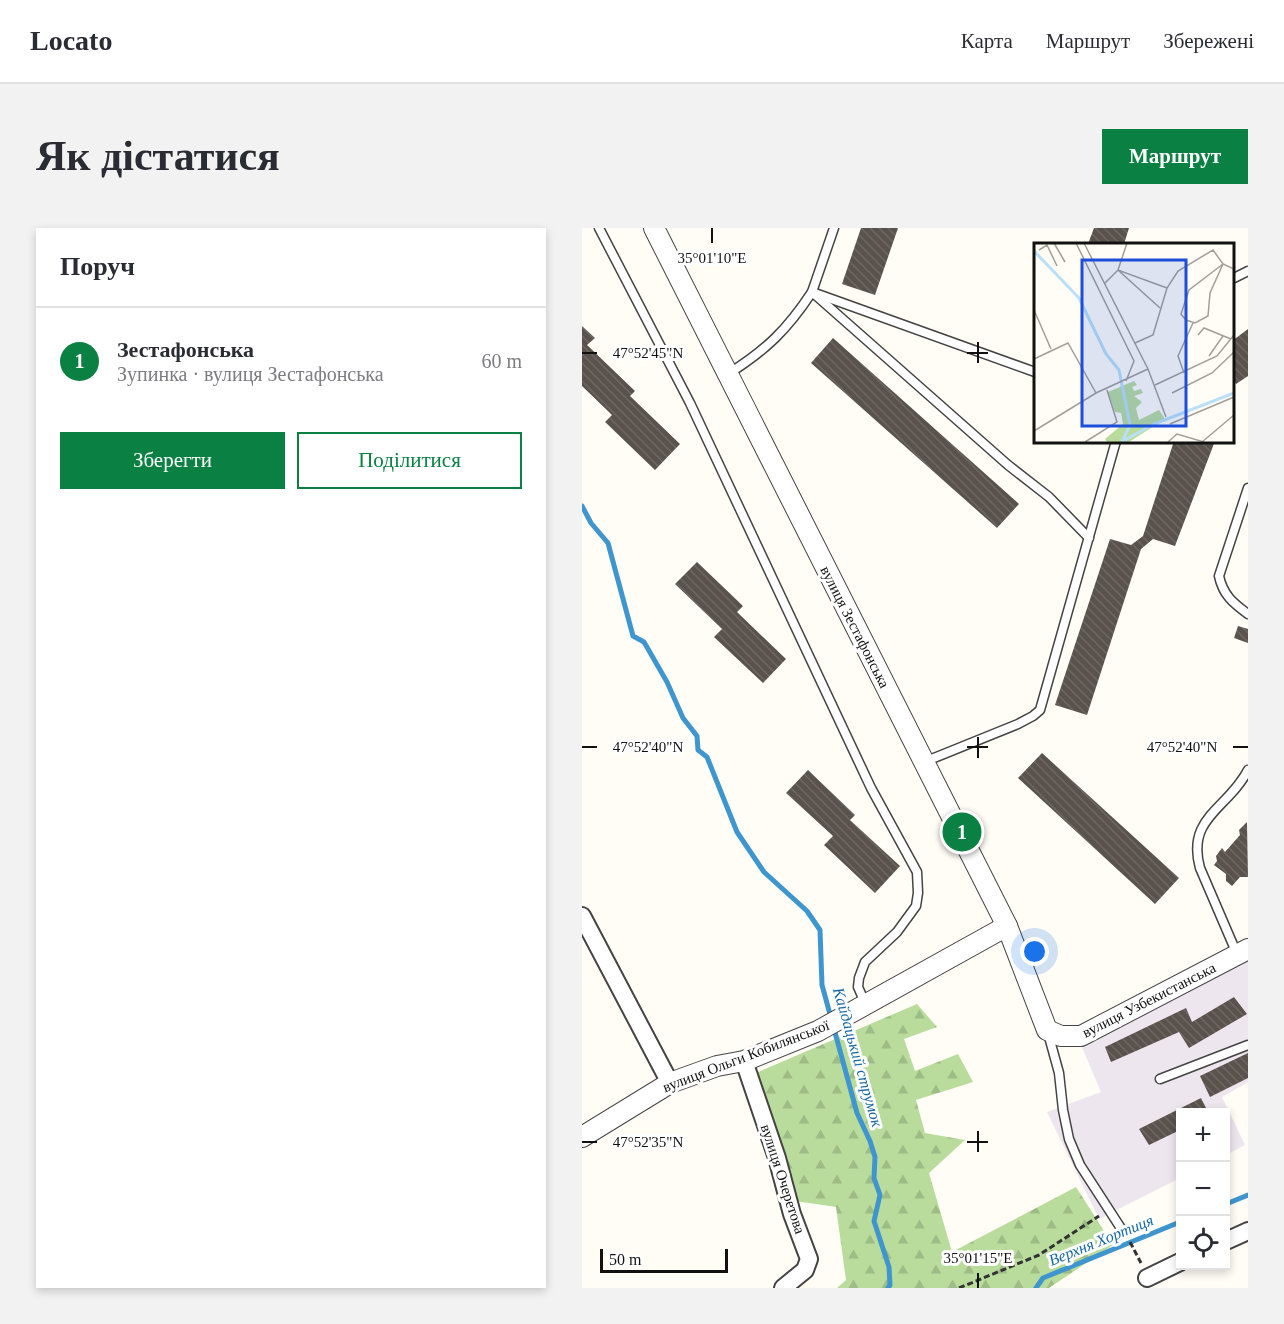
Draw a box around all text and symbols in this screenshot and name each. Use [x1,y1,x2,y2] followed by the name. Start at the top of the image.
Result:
[30,25,112,56] text: Locato
[961,29,1013,53] text: Карта
[1046,29,1130,53] text: Маршрут
[1163,29,1254,53] text: Збережені
[1102,129,1248,184] button: Маршрут
[36,133,280,179] text: Як дістатися
[1034,243,1233,442] inset map
[678,250,747,266] text: 35°01'10"E
[60,252,135,281] text: Поруч
[117,337,254,362] text: Зестафонська
[613,345,683,361] text: 47°52'45"N
[75,350,85,372] text: 1
[481,350,522,372] text: 60 m
[117,363,384,385] text: Зупинка · вулиця Зестафонська
[60,432,285,489] button: Зберегти
[297,432,522,489] button: Поділитися
[817,563,893,691] street label: вулиця Зестафонська
[613,739,683,755] text: 47°52'40"N
[1147,739,1217,755] text: 47°52'40"N
[942,810,982,854] pin: 1
[1020,937,1049,966] your location
[1080,959,1219,1041] street label: вулиця Узбекистанська
[829,984,886,1129] water label: Кайдацький струмок
[660,1016,832,1095] street label: вулиця Ольги Кобилянської
[1176,1108,1230,1270] map controls
[1176,1108,1230,1162] button: +
[758,1122,808,1236] street label: вулиця Очеретова
[613,1134,683,1150] text: 47°52'35"N
[1176,1162,1230,1216] button: −
[1046,1211,1156,1270] water label: Верхня Хортиця
[1176,1216,1230,1270] button: locate
[600,1246,728,1274] scale bar
[944,1250,1013,1266] text: 35°01'15"E
[609,1251,641,1268] text: 50 m

